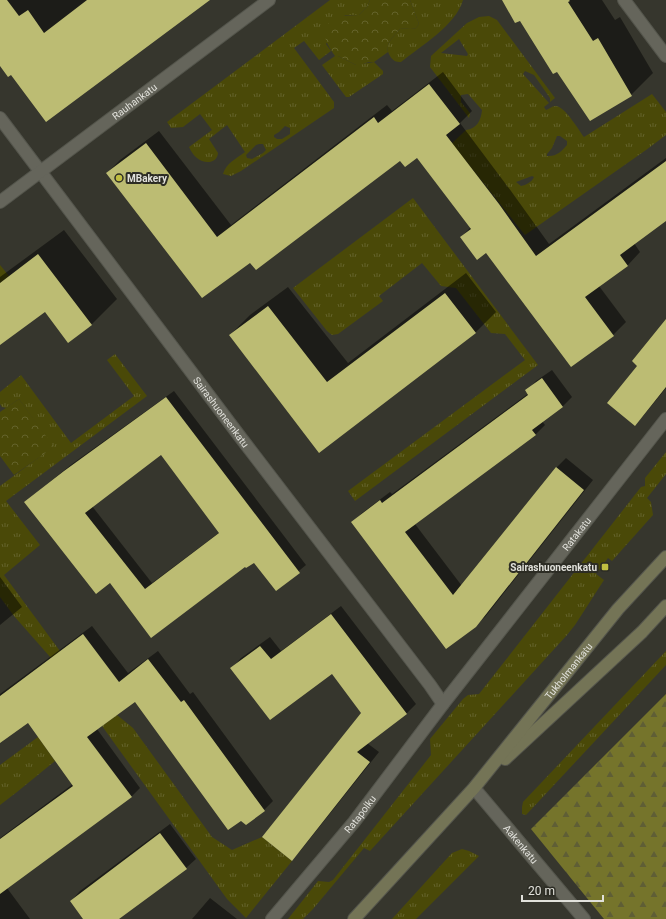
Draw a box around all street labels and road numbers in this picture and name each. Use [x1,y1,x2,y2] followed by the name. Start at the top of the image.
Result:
[110,81,159,122] street label: Rauhankatu
[191,375,251,450] street label: Sairashuoneenkatu
[560,515,593,553] street label: Ratakatu
[543,641,594,701] street label: Tukholmankatu
[342,793,378,835] street label: Ratapolku
[501,823,540,866] street label: Aakenkatu

